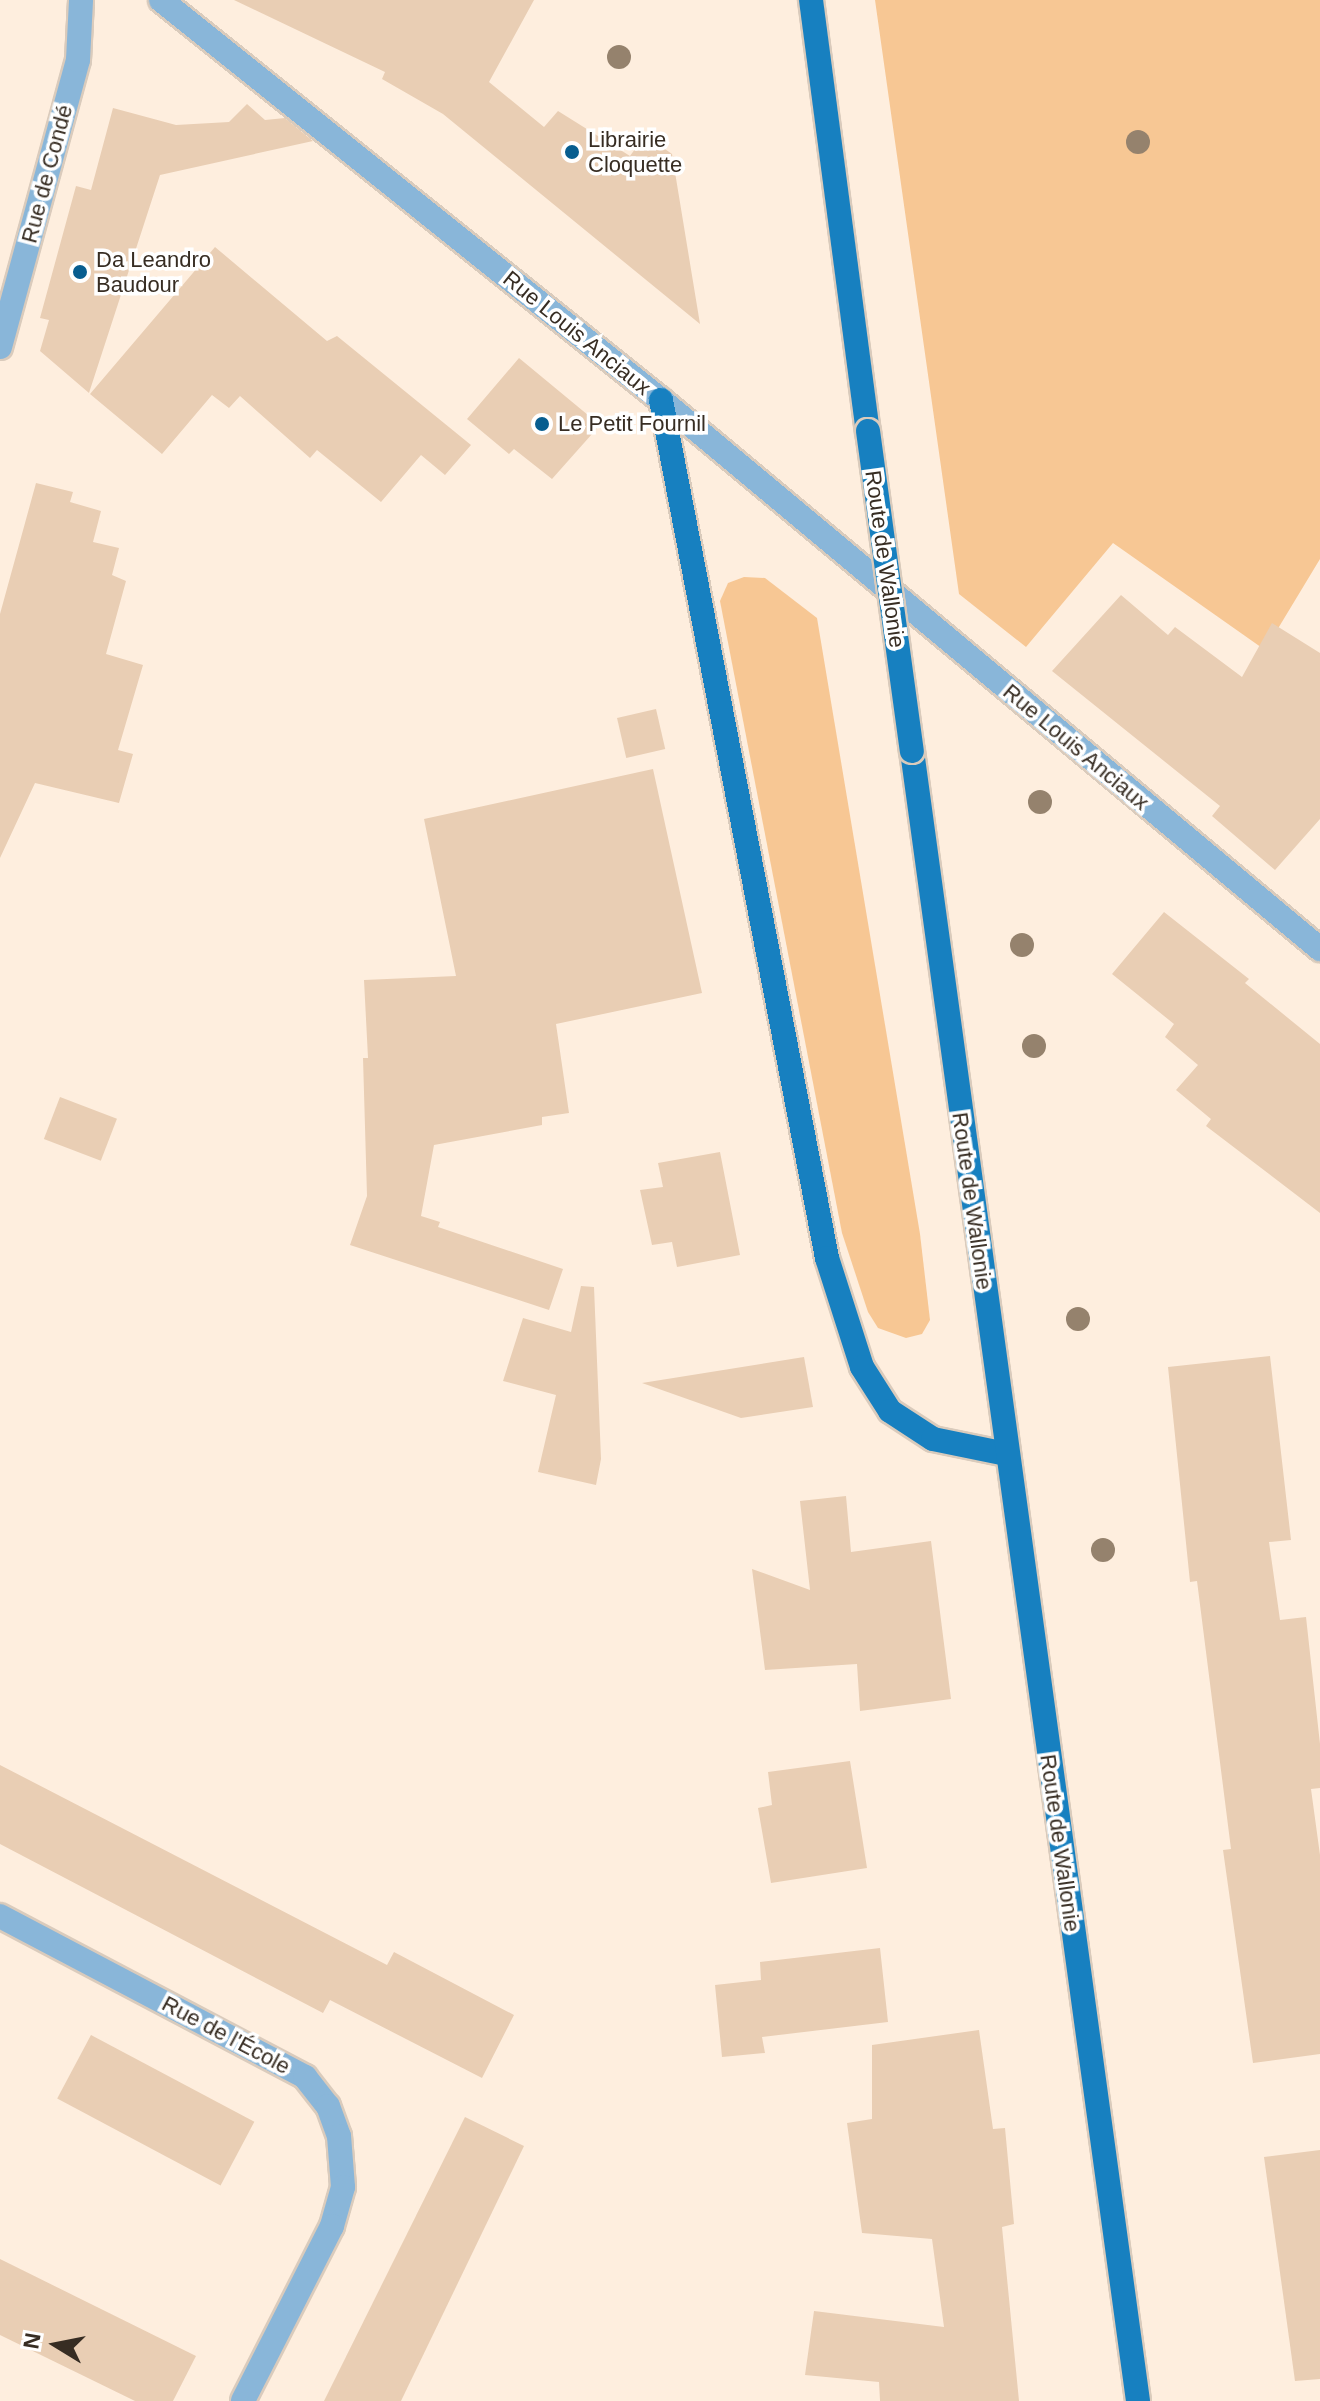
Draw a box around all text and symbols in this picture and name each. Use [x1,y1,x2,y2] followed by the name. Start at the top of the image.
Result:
[16,102,78,246] street label: Rue de Condé
[588,126,682,178] place label: Librairie Cloquette
[563,143,581,161] marker: Librairie Cloquette
[96,246,211,298] place label: Da Leandro Baudour
[71,263,89,281] marker: Da Leandro Baudour
[497,265,657,401] street label: Rue Louis Anciaux
[558,411,706,437] place label: Le Petit Fournil
[533,415,551,433] marker: Le Petit Fournil
[859,469,911,649] street label: Route de Wallonie
[997,678,1155,816] street label: Rue Louis Anciaux
[946,1111,998,1291] street label: Route de Wallonie
[1034,1753,1086,1933] street label: Route de Wallonie
[157,1990,295,2080] street label: Rue de l'École
[16,2305,96,2385] north arrow
[18,2331,46,2351] text: N

